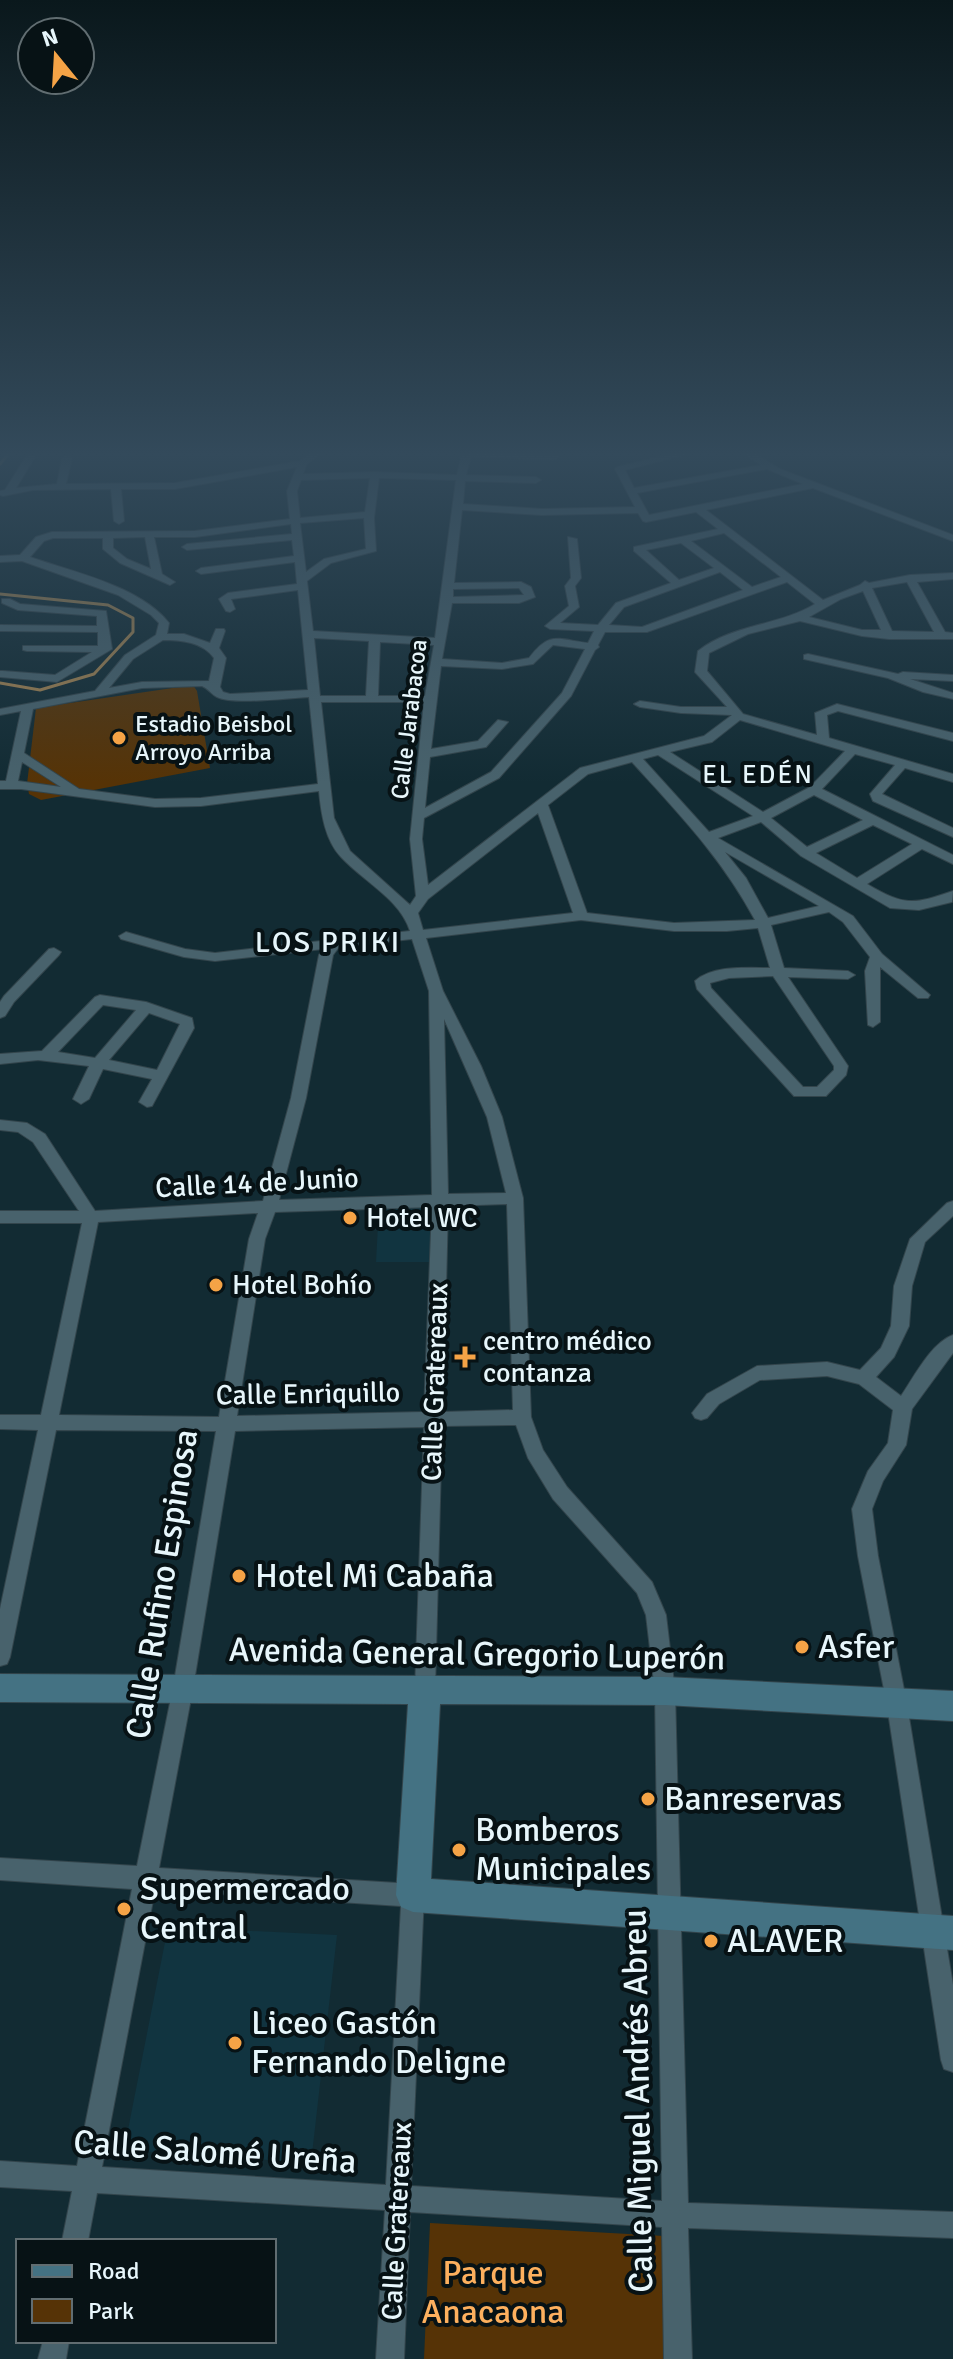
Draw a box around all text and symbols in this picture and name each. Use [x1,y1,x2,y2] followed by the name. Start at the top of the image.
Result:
[16,16,96,96] north arrow
[39,22,61,53] text: N
[384,637,434,801] street label: Calle Jarabacoa
[135,709,292,767] place label: Estadio Beisbol Arroyo Arriba
[110,729,128,747] marker: Estadio Beisbol Arroyo Arriba
[702,759,814,791] district label: EL EDÉN
[255,924,401,961] district label: LOS PRIKI
[154,1161,360,1205] street label: Calle 14 de Junio
[366,1201,478,1235] place label: Hotel WC
[341,1209,359,1227] marker: Hotel WC
[232,1268,372,1302] place label: Hotel Bohío
[207,1276,225,1294] marker: Hotel Bohío
[415,1282,455,1482] street label: Calle Gratereaux
[483,1324,652,1390] place label: centro médico contanza
[454,1346,476,1368] marker: centro médico contanza
[215,1375,401,1413] street label: Calle Enriquillo
[117,1426,207,1742] street label: Calle Rufino Espinosa
[255,1555,494,1597] place label: Hotel Mi Cabaña
[230,1567,248,1585] marker: Hotel Mi Cabaña
[818,1626,895,1668] place label: Asfer
[228,1629,726,1679] street label: Avenida General Gregorio Luperón
[793,1638,811,1656] marker: Asfer
[664,1778,842,1820] place label: Banreservas
[639,1790,657,1808] marker: Banreservas
[475,1809,651,1890] place label: Bomberos Municipales
[450,1841,468,1859] marker: Bomberos Municipales
[140,1868,350,1949] place label: Supermercado Central
[115,1900,133,1918] marker: Supermercado Central
[614,1909,662,2293] street label: Calle Miguel Andrés Abreu
[727,1920,843,1962] place label: ALAVER
[702,1932,720,1950] marker: ALAVER
[251,2002,506,2083] place label: Liceo Gastón Fernando Deligne
[226,2034,244,2052] marker: Liceo Gastón Fernando Deligne
[72,2121,358,2183] street label: Calle Salomé Ureña
[375,2121,419,2321] street label: Calle Gratereaux
[16,2239,276,2343] legend
[421,2252,565,2333] park label: Parque Anacaona
[88,2256,139,2286] text: Road
[88,2296,134,2326] text: Park

